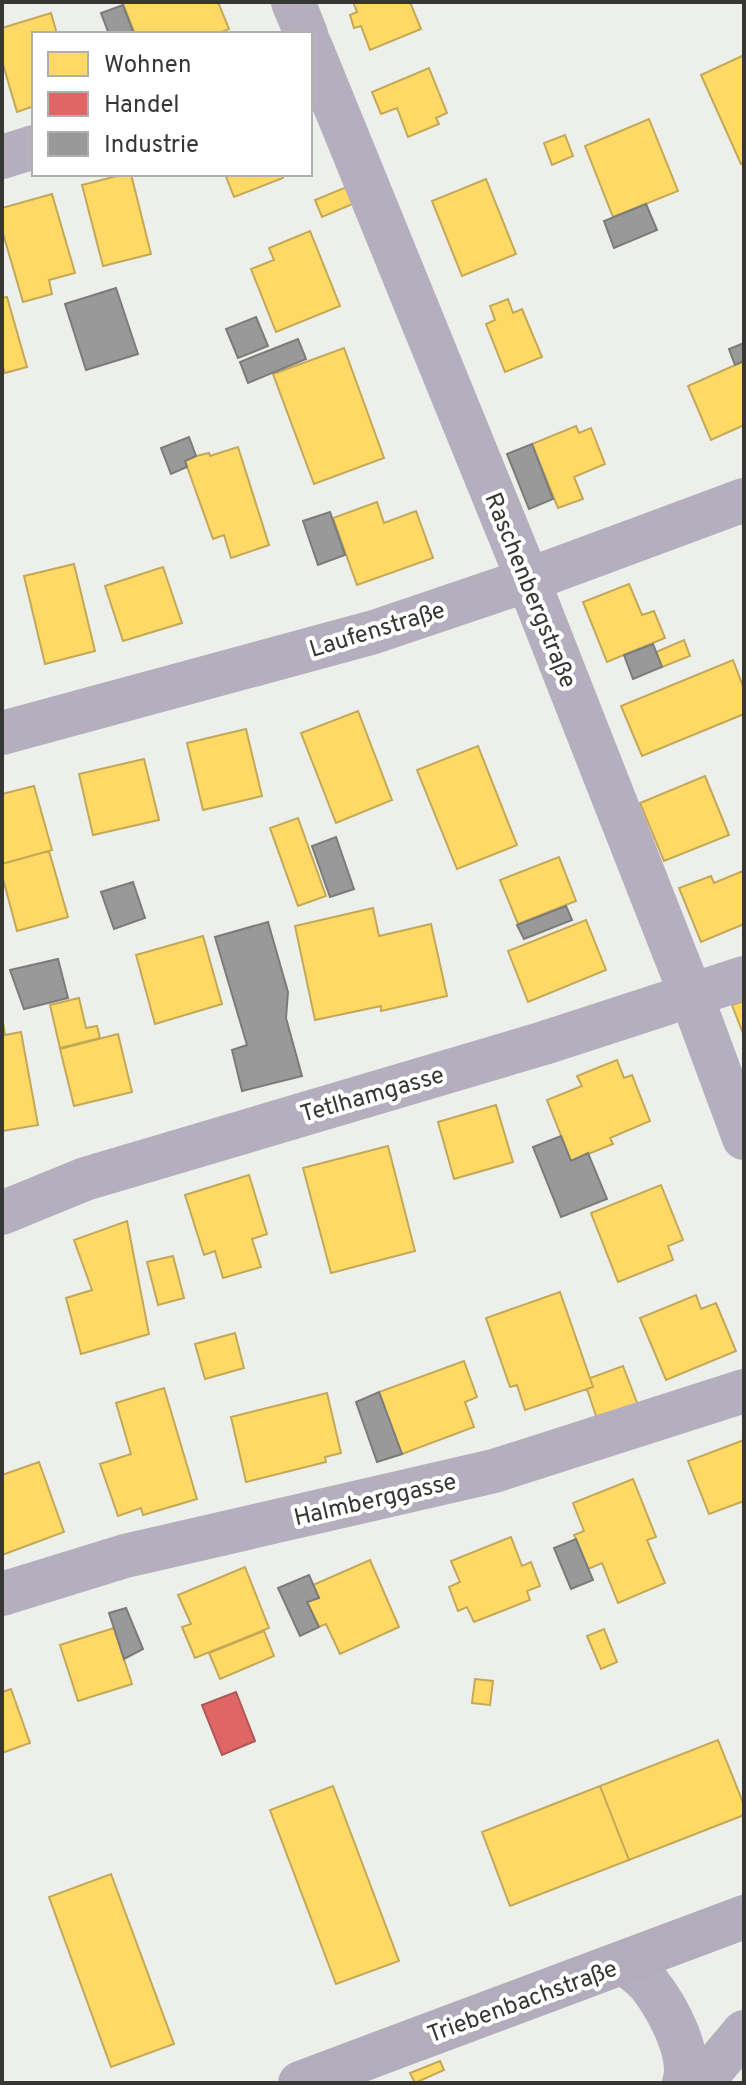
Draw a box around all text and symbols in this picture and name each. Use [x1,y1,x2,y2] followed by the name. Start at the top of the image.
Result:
[32,32,312,176] legend
[104,51,191,81] text: Wohnen
[104,91,180,121] text: Handel
[104,131,199,161] text: Industrie
[476,489,582,693] street label: Raschenbergstraße
[306,596,449,666] street label: Laufenstraße
[297,1061,448,1131] street label: Tetlhamgasse
[291,1468,460,1534] street label: Halmberggasse
[424,1955,622,2051] street label: Triebenbachstraße

